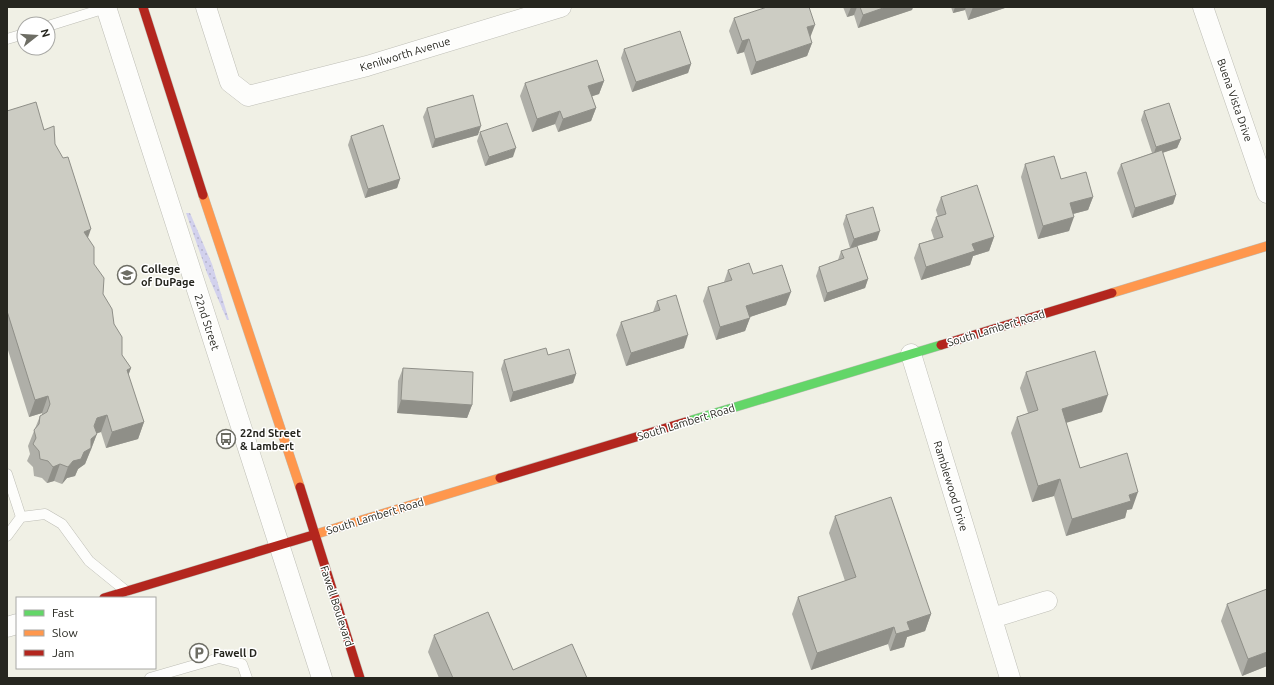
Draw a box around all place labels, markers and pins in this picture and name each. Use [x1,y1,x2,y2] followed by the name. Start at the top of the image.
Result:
[141,263,195,288] place label: College of DuPage
[116,264,138,286] school or university icon: College of DuPage
[240,427,301,452] place label: 22nd Street & Lambert
[215,428,237,450] bus stop icon: 22nd Street & Lambert
[188,642,210,664] parking icon: Fawell D
[213,647,257,659] place label: Fawell D

